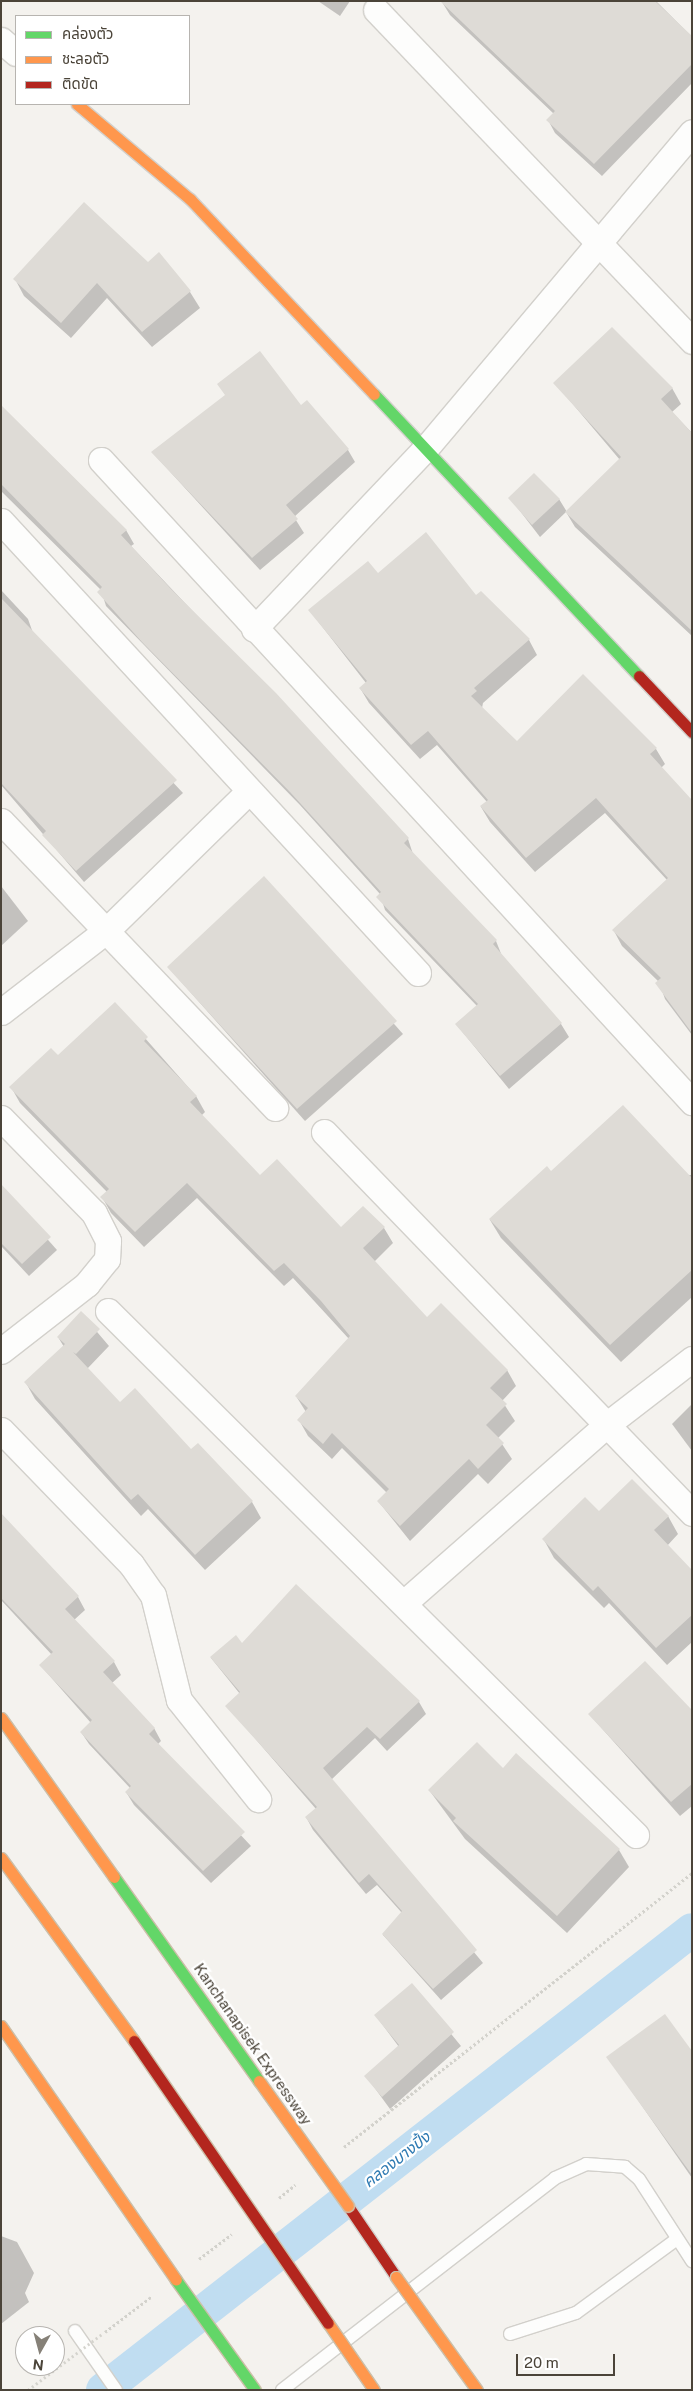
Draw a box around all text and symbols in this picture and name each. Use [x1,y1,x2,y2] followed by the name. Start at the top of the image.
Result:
[15,15,190,105] legend
[62,25,113,42] text: คล่องตัว
[62,50,109,67] text: ชะลอตัว
[62,75,98,92] text: ติดขัด
[190,1960,316,2128] street label: Kanchanapisek Expressway
[360,2128,434,2192] water label: คลองบางปิ้ง
[15,2326,65,2376] north arrow
[518,2344,617,2376] scale bar
[524,2354,559,2371] text: 20 m
[32,2356,45,2374] text: N

